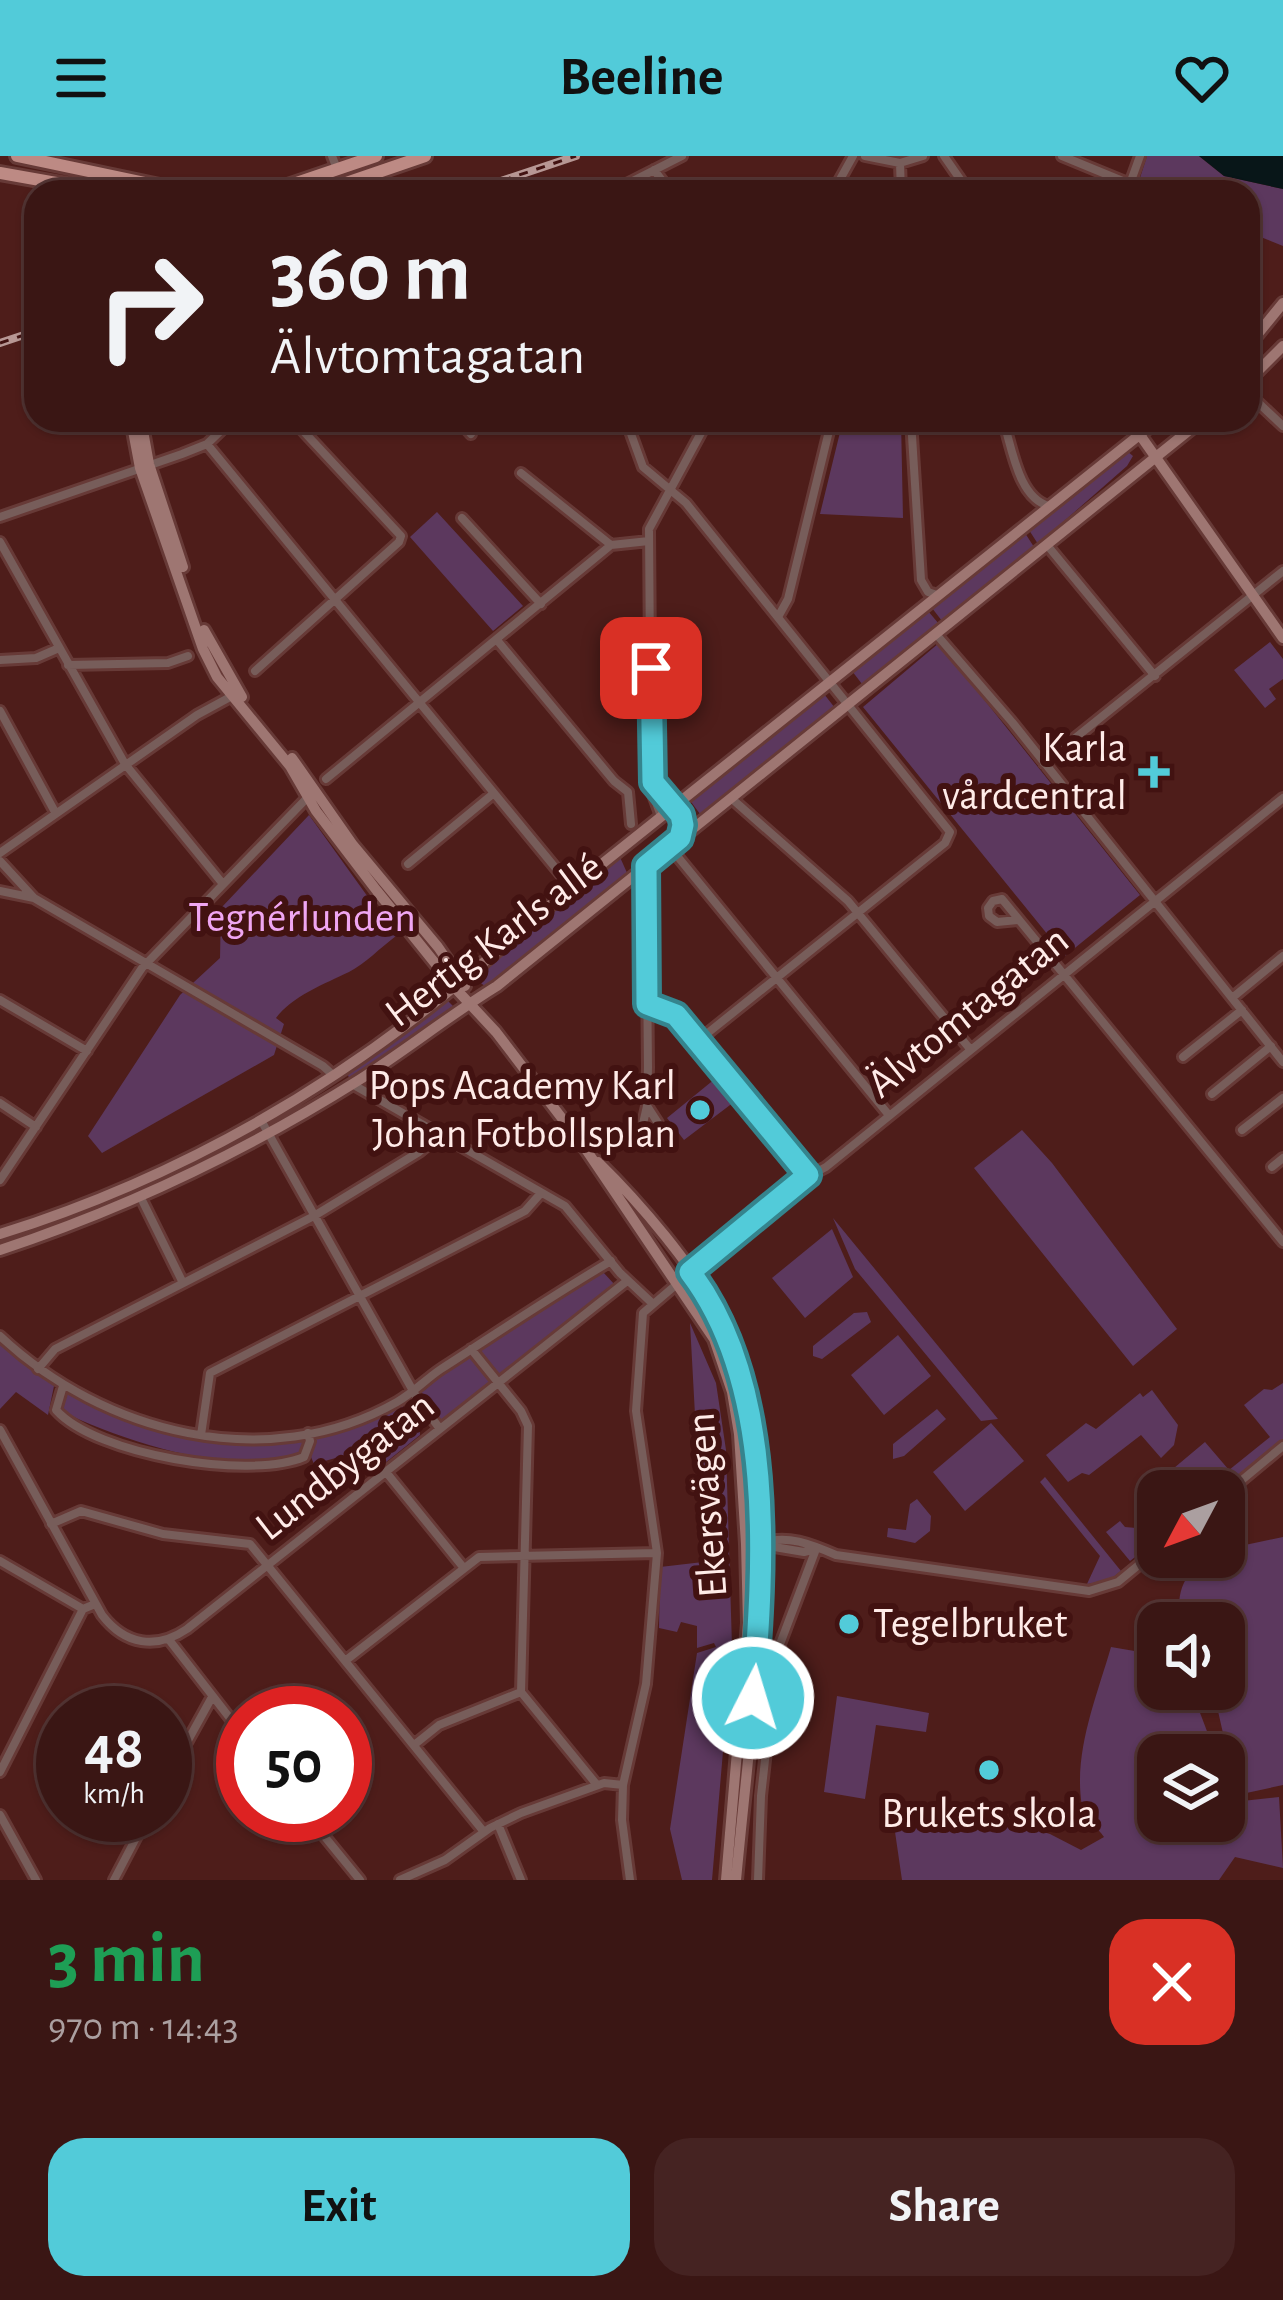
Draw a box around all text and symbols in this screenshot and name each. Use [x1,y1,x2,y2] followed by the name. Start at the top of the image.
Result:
[48,45,114,111] icon: menu
[1169,45,1235,111] icon: heart
[559,51,724,105] text: Beeline
[72,228,228,384] icon: right
[270,232,471,316] text: 360 m
[270,330,585,384] text: Älvtomtagatan
[600,617,702,719] pin
[618,635,684,701] icon: arrive
[942,727,1127,817] place label: Karla vårdcentral
[1138,756,1170,788] marker: Karla vårdcentral
[378,845,610,1035] street label: Hertig Karls allé
[188,897,416,939] park label: Tegnérlunden
[858,917,1076,1105] street label: Älvtomtagatan
[369,1065,676,1155] place label: Pops Academy Karl Johan Fotbollsplan
[687,1097,713,1123] marker: Pops Academy Karl Johan Fotbollsplan
[248,1384,442,1548] street label: Lundbygatan
[680,1411,734,1599] street label: Ekersvägen
[1137,1470,1245,1578] north arrow
[1137,1470,1245,1842] map controls
[1137,1602,1245,1710] button: sound
[873,1603,1067,1645] place label: Tegelbruket
[836,1611,862,1637] marker: Tegelbruket
[690,1635,816,1761] position arrow
[216,1686,372,1842] speed limit sign: 50
[84,1719,144,1779] text: 48
[1137,1734,1245,1842] button: layers
[976,1757,1002,1783] marker: Brukets skola
[83,1779,145,1809] text: km/h
[881,1793,1097,1835] place label: Brukets skola
[1109,1919,1235,2045] button: close
[48,1923,205,1995] text: 3 min
[48,2008,239,2047] text: 970 m · 14:43
[48,2138,630,2276] button: Exit
[654,2138,1235,2276] button: Share

